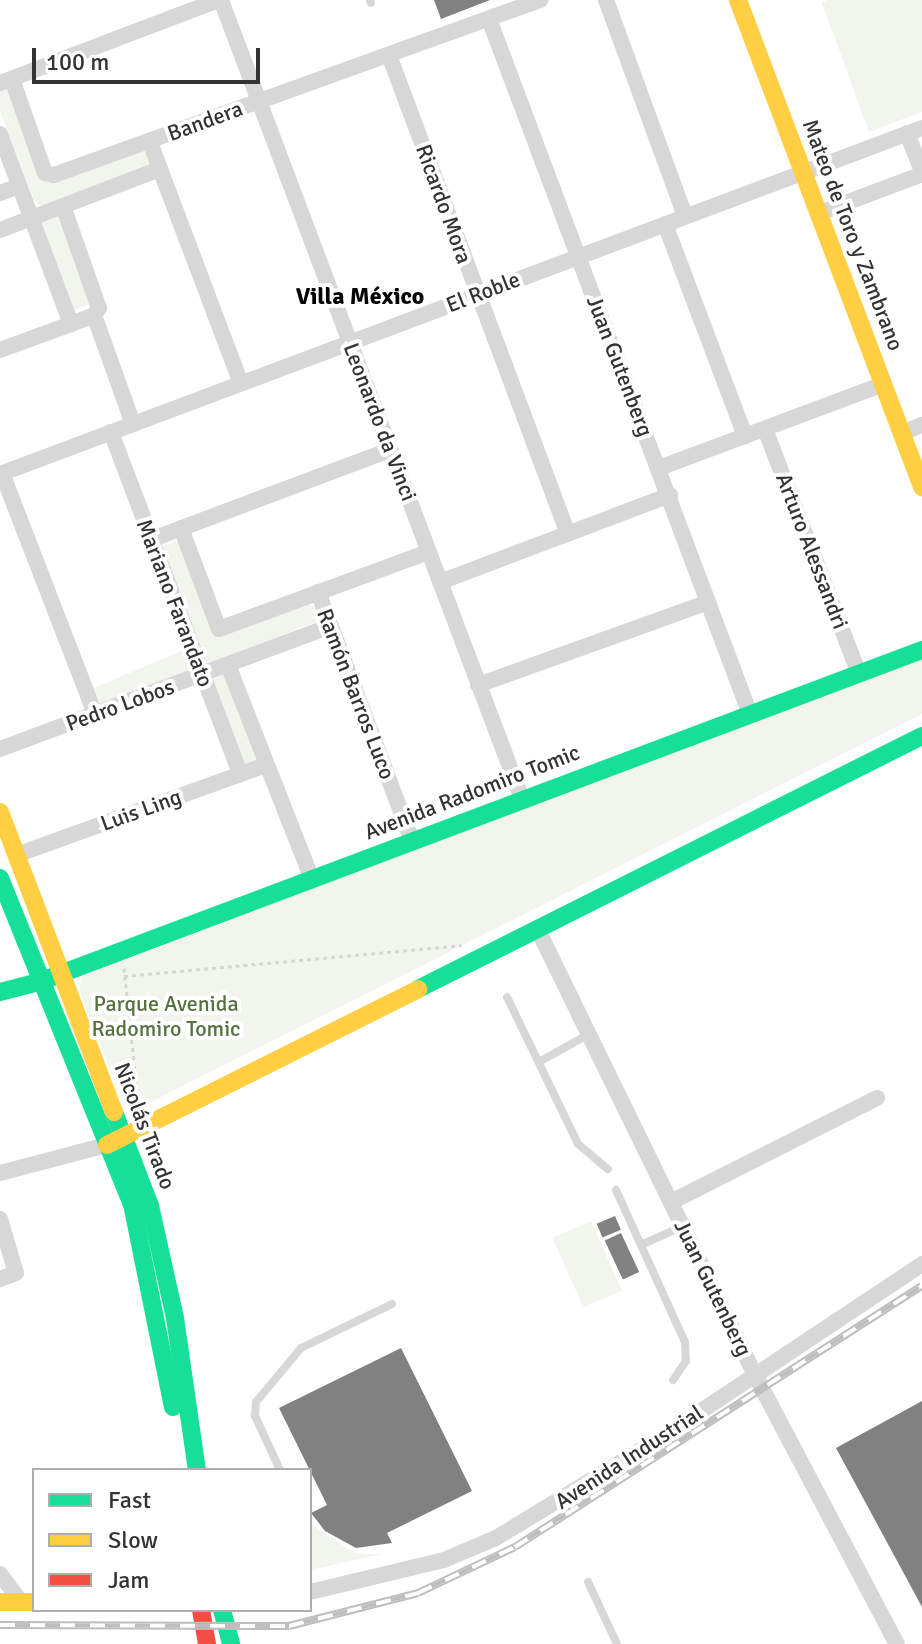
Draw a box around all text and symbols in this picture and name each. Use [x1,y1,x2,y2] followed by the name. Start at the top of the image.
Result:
[36,32,264,82] scale bar
[46,47,109,77] text: 100 m
[164,95,246,147] street label: Bandera
[797,116,909,354] street label: Mateo de Toro y Zambrano
[410,141,478,267] street label: Ricardo Mora
[442,266,524,318] street label: El Roble
[296,283,424,311] district label: Villa México
[581,292,659,440] street label: Juan Gutenberg
[338,339,422,505] street label: Leonardo da Vinci
[770,469,854,633] street label: Arturo Alessandri
[131,516,219,690] street label: Mariano Farandato
[311,605,401,783] street label: Ramón Barros Luco
[62,673,178,737] street label: Pedro Lobos
[361,739,583,845] street label: Avenida Radomiro Tomic
[97,783,185,837] street label: Luis Ling
[92,990,240,1042] park label: Parque Avenida Radomiro Tomic
[109,1059,181,1193] street label: Nicolás Tirado
[669,1215,757,1361] street label: Juan Gutenberg
[550,1399,708,1515] street label: Avenida Industrial
[32,1468,312,1612] legend
[108,1485,151,1515] text: Fast
[108,1525,158,1555] text: Slow
[108,1565,149,1595] text: Jam

